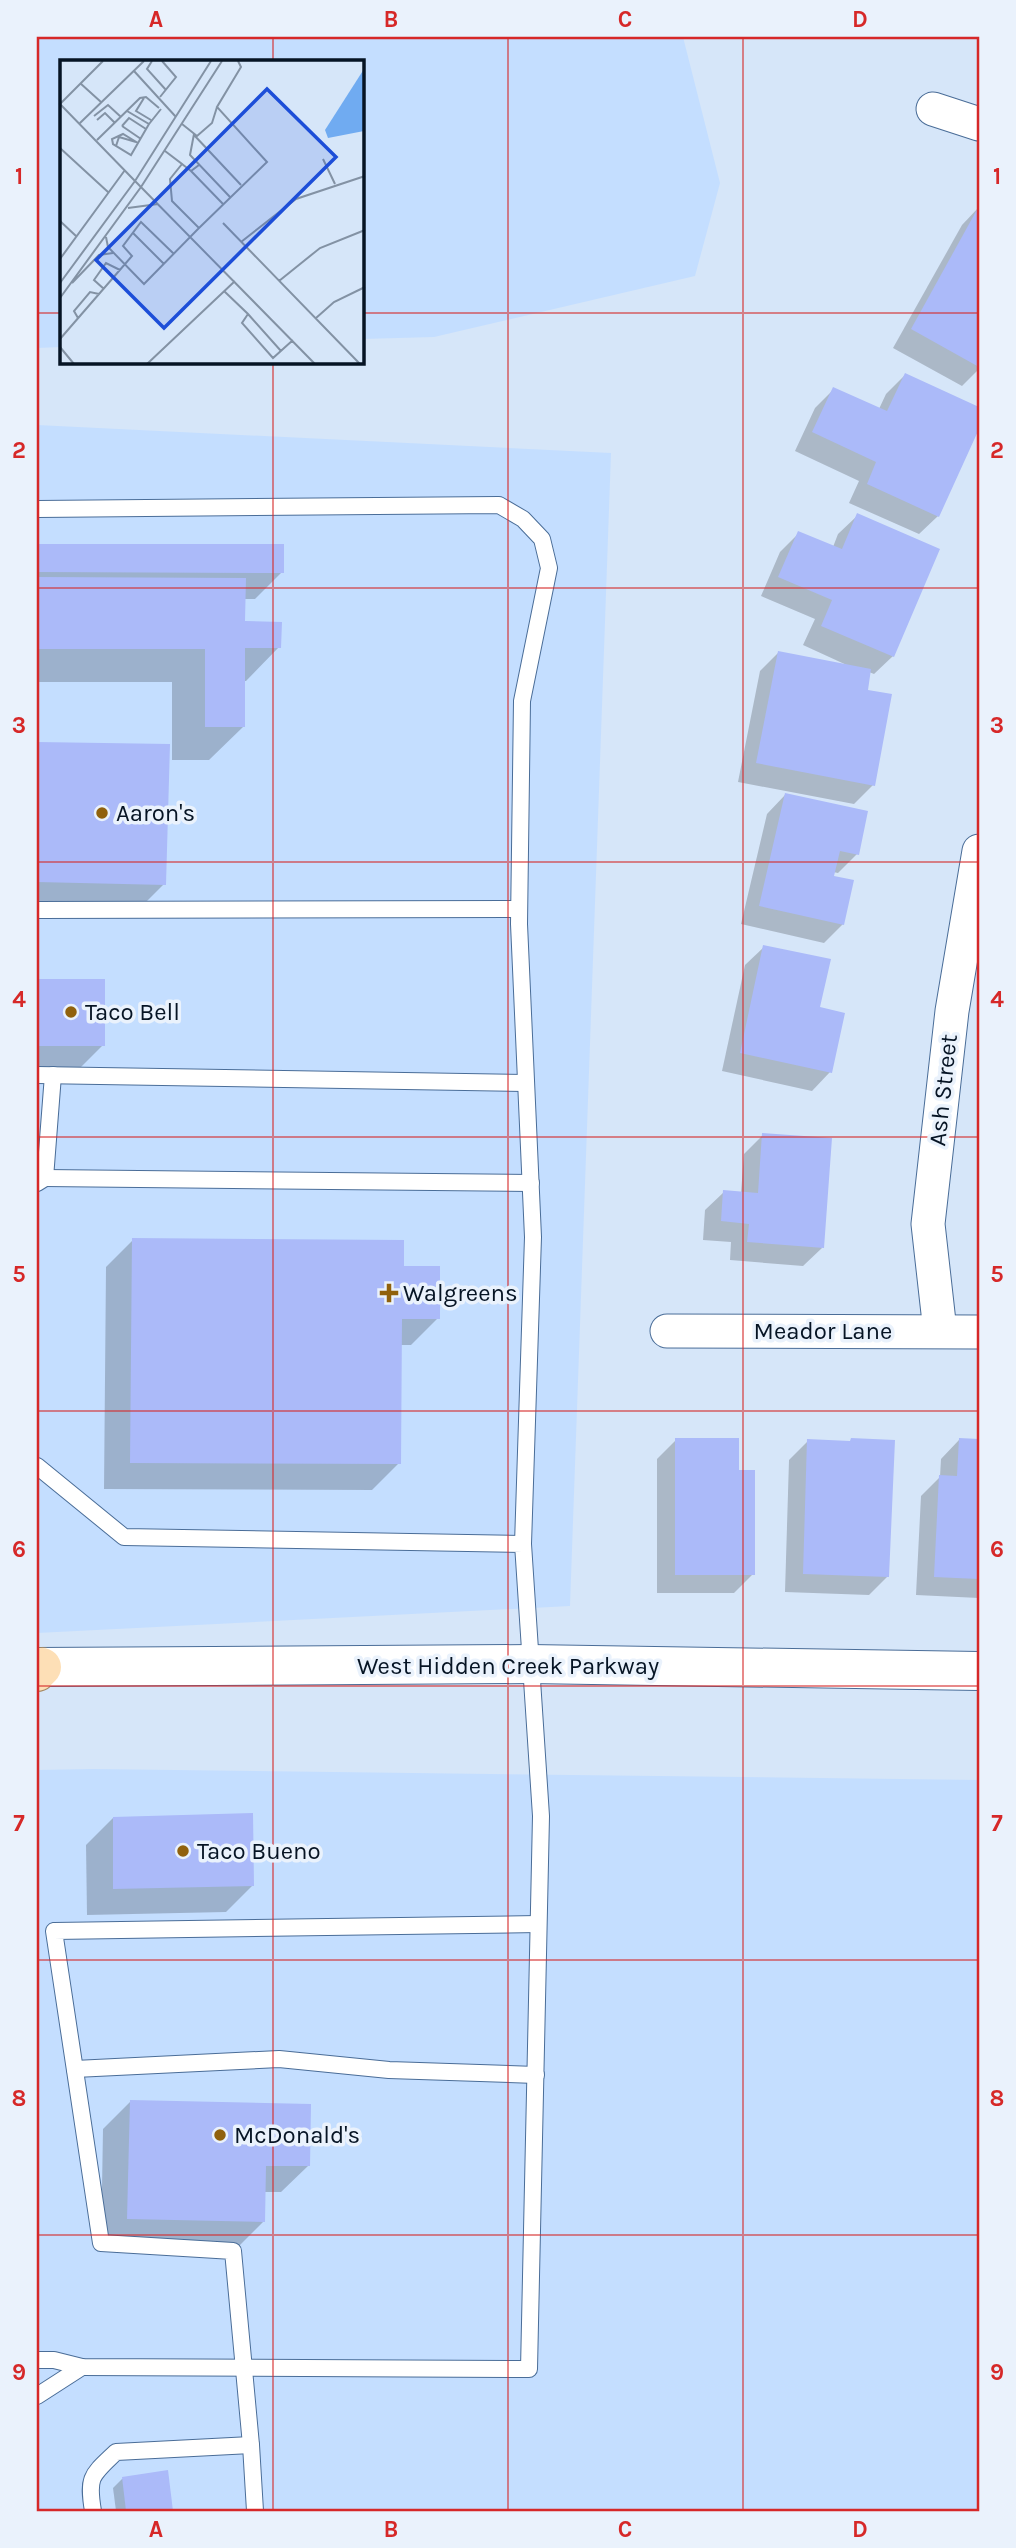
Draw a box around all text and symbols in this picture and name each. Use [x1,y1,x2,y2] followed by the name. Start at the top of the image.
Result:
[149,6,163,33] text: A
[384,6,398,33] text: B
[618,6,632,33] text: C
[852,6,868,33] text: D
[60,60,364,364] inset map
[15,163,23,190] text: 1
[993,163,1001,190] text: 1
[12,437,26,464] text: 2
[990,437,1004,464] text: 2
[12,712,26,739] text: 3
[990,712,1004,739] text: 3
[116,799,195,827] place label: Aaron's
[94,805,110,821] marker: Aaron's
[12,986,26,1013] text: 4
[990,986,1004,1013] text: 4
[85,998,180,1026] place label: Taco Bell
[63,1004,79,1020] marker: Taco Bell
[923,1033,963,1147] street label: Ash Street
[12,1261,26,1288] text: 5
[990,1261,1004,1288] text: 5
[403,1279,518,1307] place label: Walgreens
[381,1285,397,1301] marker: Walgreens
[754,1317,892,1345] street label: Meador Lane
[12,1536,26,1563] text: 6
[990,1536,1004,1563] text: 6
[357,1652,659,1680] street label: West Hidden Creek Parkway
[13,1810,25,1837] text: 7
[991,1810,1003,1837] text: 7
[197,1837,321,1865] place label: Taco Bueno
[175,1843,191,1859] marker: Taco Bueno
[12,2085,26,2112] text: 8
[990,2085,1004,2112] text: 8
[234,2121,360,2149] place label: McDonald's
[212,2127,228,2143] marker: McDonald's
[12,2359,26,2386] text: 9
[990,2359,1004,2386] text: 9
[149,2516,163,2543] text: A
[384,2516,398,2543] text: B
[618,2516,632,2543] text: C
[852,2516,868,2543] text: D

